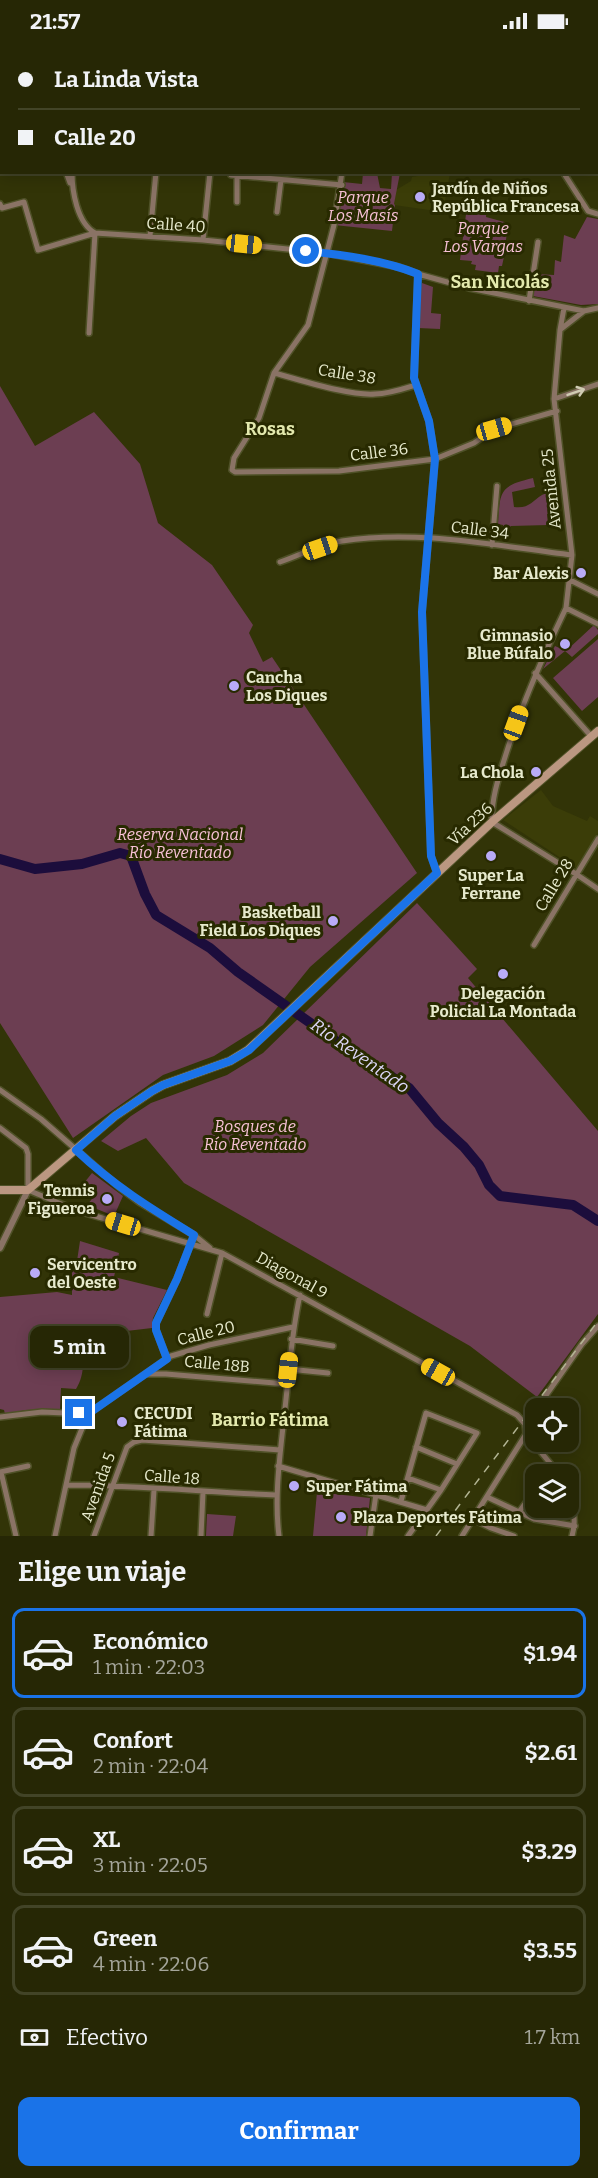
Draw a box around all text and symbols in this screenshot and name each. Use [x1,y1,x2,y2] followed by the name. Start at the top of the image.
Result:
[30,8,80,35] text: 21:57
[54,66,199,93] text: La Linda Vista
[54,124,136,151] text: Calle 20
[431,179,579,216] place label: Jardín de Niños República Francesa
[328,188,399,225] park label: Parque Los Masís
[413,190,427,204] marker: Jardín de Niños República Francesa
[146,213,206,237] street label: Calle 40
[443,219,523,256] park label: Parque Los Vargas
[225,233,263,255] car
[292,237,319,264] route start
[451,271,550,293] district label: San Nicolás
[317,360,377,388] street label: Calle 38
[566,385,585,396] one-way arrow
[474,415,514,443] car
[245,418,295,440] district label: Rosas
[349,439,409,465] street label: Calle 36
[537,448,565,530] street label: Avenida 25
[450,517,511,543] street label: Calle 34
[300,534,340,562] car
[493,564,569,583] place label: Bar Alexis
[574,566,588,580] marker: Bar Alexis
[467,626,553,663] place label: Gimnasio Blue Búfalo
[558,637,572,651] marker: Gimnasio Blue Búfalo
[246,668,327,705] place label: Cancha Los Diques
[227,679,241,693] marker: Cancha Los Diques
[501,703,531,743] car
[460,763,524,782] place label: La Chola
[529,765,543,779] marker: La Chola
[444,799,496,849] street label: Vía 236
[117,825,243,862] park label: Reserva Nacional Río Reventado
[484,849,498,863] marker: Super La Ferrane
[531,855,577,915] street label: Calle 28
[458,866,524,903] place label: Super La Ferrane
[200,903,321,940] place label: Basketball Field Los Diques
[326,914,340,928] marker: Basketball Field Los Diques
[496,967,510,981] marker: Delegación Policial La Montada
[430,984,576,1021] place label: Delegación Policial La Montada
[306,1014,414,1098] water label: Rio Reventado
[204,1117,306,1154] park label: Bosques de Río Reventado
[28,1181,95,1218] place label: Tennis Figueroa
[100,1192,114,1206] marker: Tennis Figueroa
[103,1210,143,1238] car
[253,1248,331,1302] street label: Diagonal 9
[47,1255,137,1292] place label: Servicentro del Oeste
[28,1266,42,1280] marker: Servicentro del Oeste
[175,1317,237,1349] street label: Calle 20
[29,1326,128,1368] callout: 5 min
[53,1335,106,1359] text: 5 min
[277,1351,299,1389] car
[183,1352,251,1376] street label: Calle 18B
[418,1355,458,1389] car
[525,1398,579,1518] map controls
[525,1398,579,1452] button: locate
[65,1399,92,1426] route end
[134,1404,193,1441] place label: CECUDI Fátima
[211,1409,329,1431] district label: Barrio Fátima
[115,1415,129,1429] marker: CECUDI Fátima
[77,1450,119,1524] street label: Avenida 5
[525,1464,579,1518] button: layers
[143,1466,201,1488] street label: Calle 18
[306,1477,408,1496] place label: Super Fátima
[287,1479,301,1493] marker: Super Fátima
[353,1508,522,1527] place label: Plaza Deportes Fátima
[334,1510,348,1524] marker: Plaza Deportes Fátima
[18,1556,186,1588] text: Elige un viaje
[21,1626,75,1680] icon: car
[93,1628,208,1655] text: Económico
[523,1640,577,1667] text: $1.94
[93,1655,205,1679] text: 1 min · 22:03
[21,1725,75,1779] icon: car
[93,1727,173,1754] text: Confort
[524,1739,577,1766] text: $2.61
[93,1754,208,1778] text: 2 min · 22:04
[21,1824,75,1878] icon: car
[93,1826,120,1853] text: XL
[521,1838,577,1865] text: $3.29
[93,1853,208,1877] text: 3 min · 22:05
[21,1923,75,1977] icon: car
[93,1925,157,1952] text: Green
[523,1937,577,1964] text: $3.55
[93,1952,209,1976] text: 4 min · 22:06
[18,2021,51,2054] icon: cash
[66,2024,148,2051] text: Efectivo
[525,2025,580,2049] text: 1.7 km
[18,2097,580,2166] button: Confirmar

